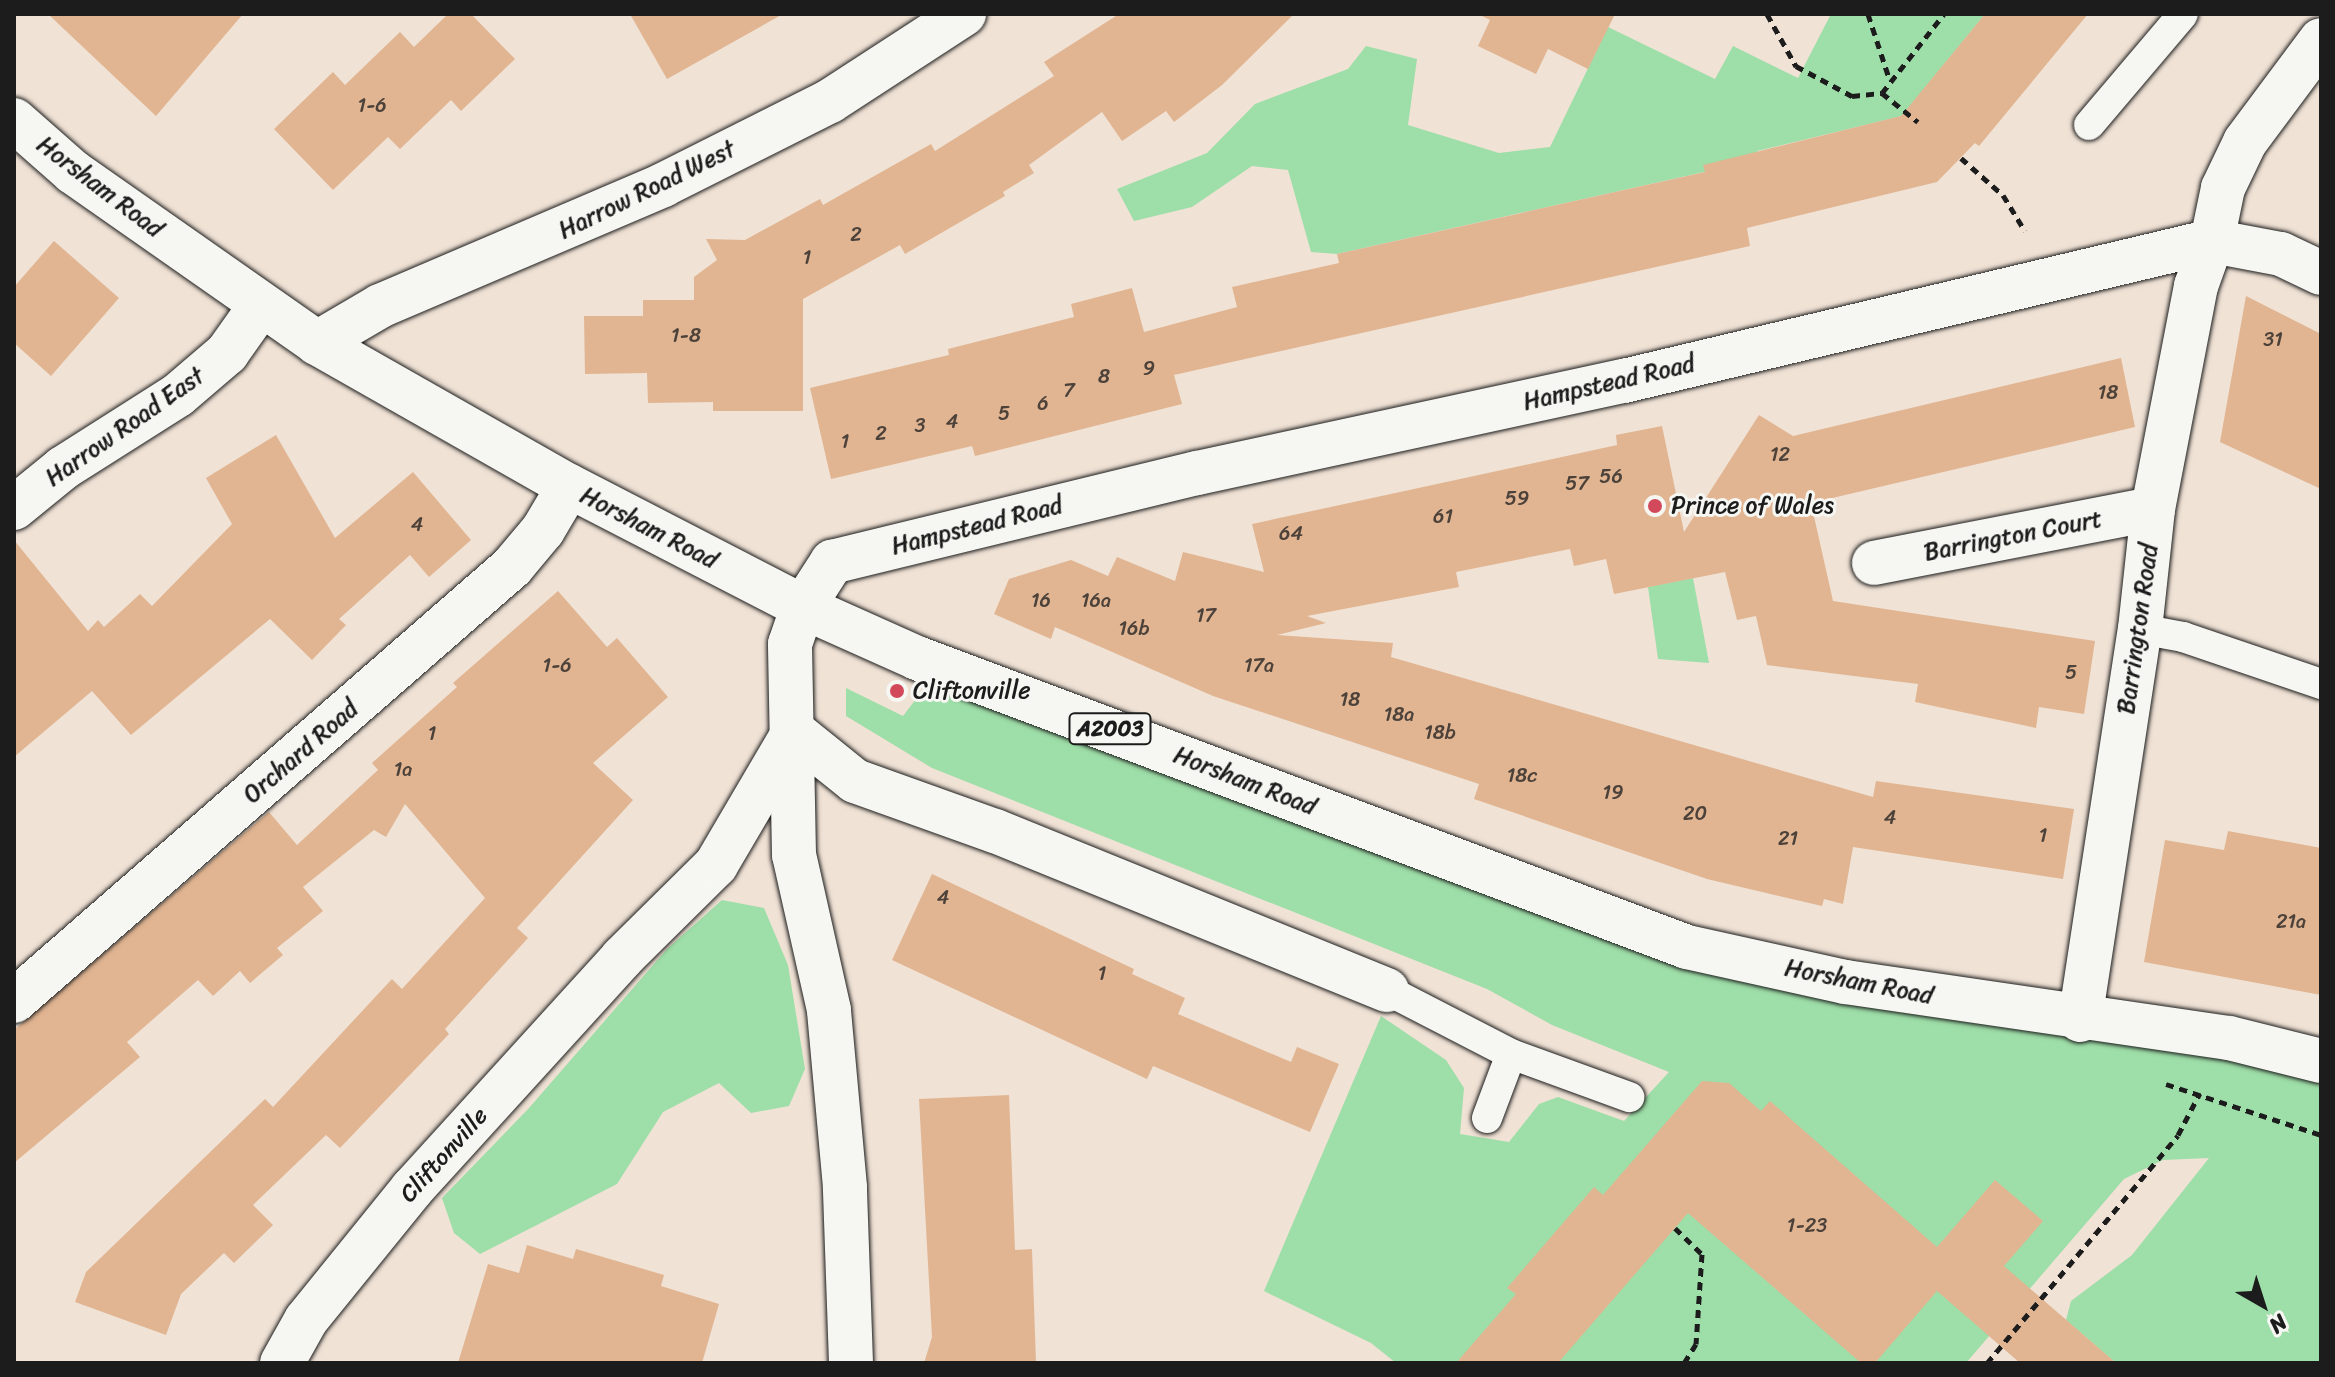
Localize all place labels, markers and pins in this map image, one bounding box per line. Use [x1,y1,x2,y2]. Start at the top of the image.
place label: Prince of Wales [1671,492,1835,520]
marker: Prince of Wales [1646,497,1664,515]
place label: Cliftonville [913,677,1031,705]
marker: Cliftonville [888,682,906,700]

